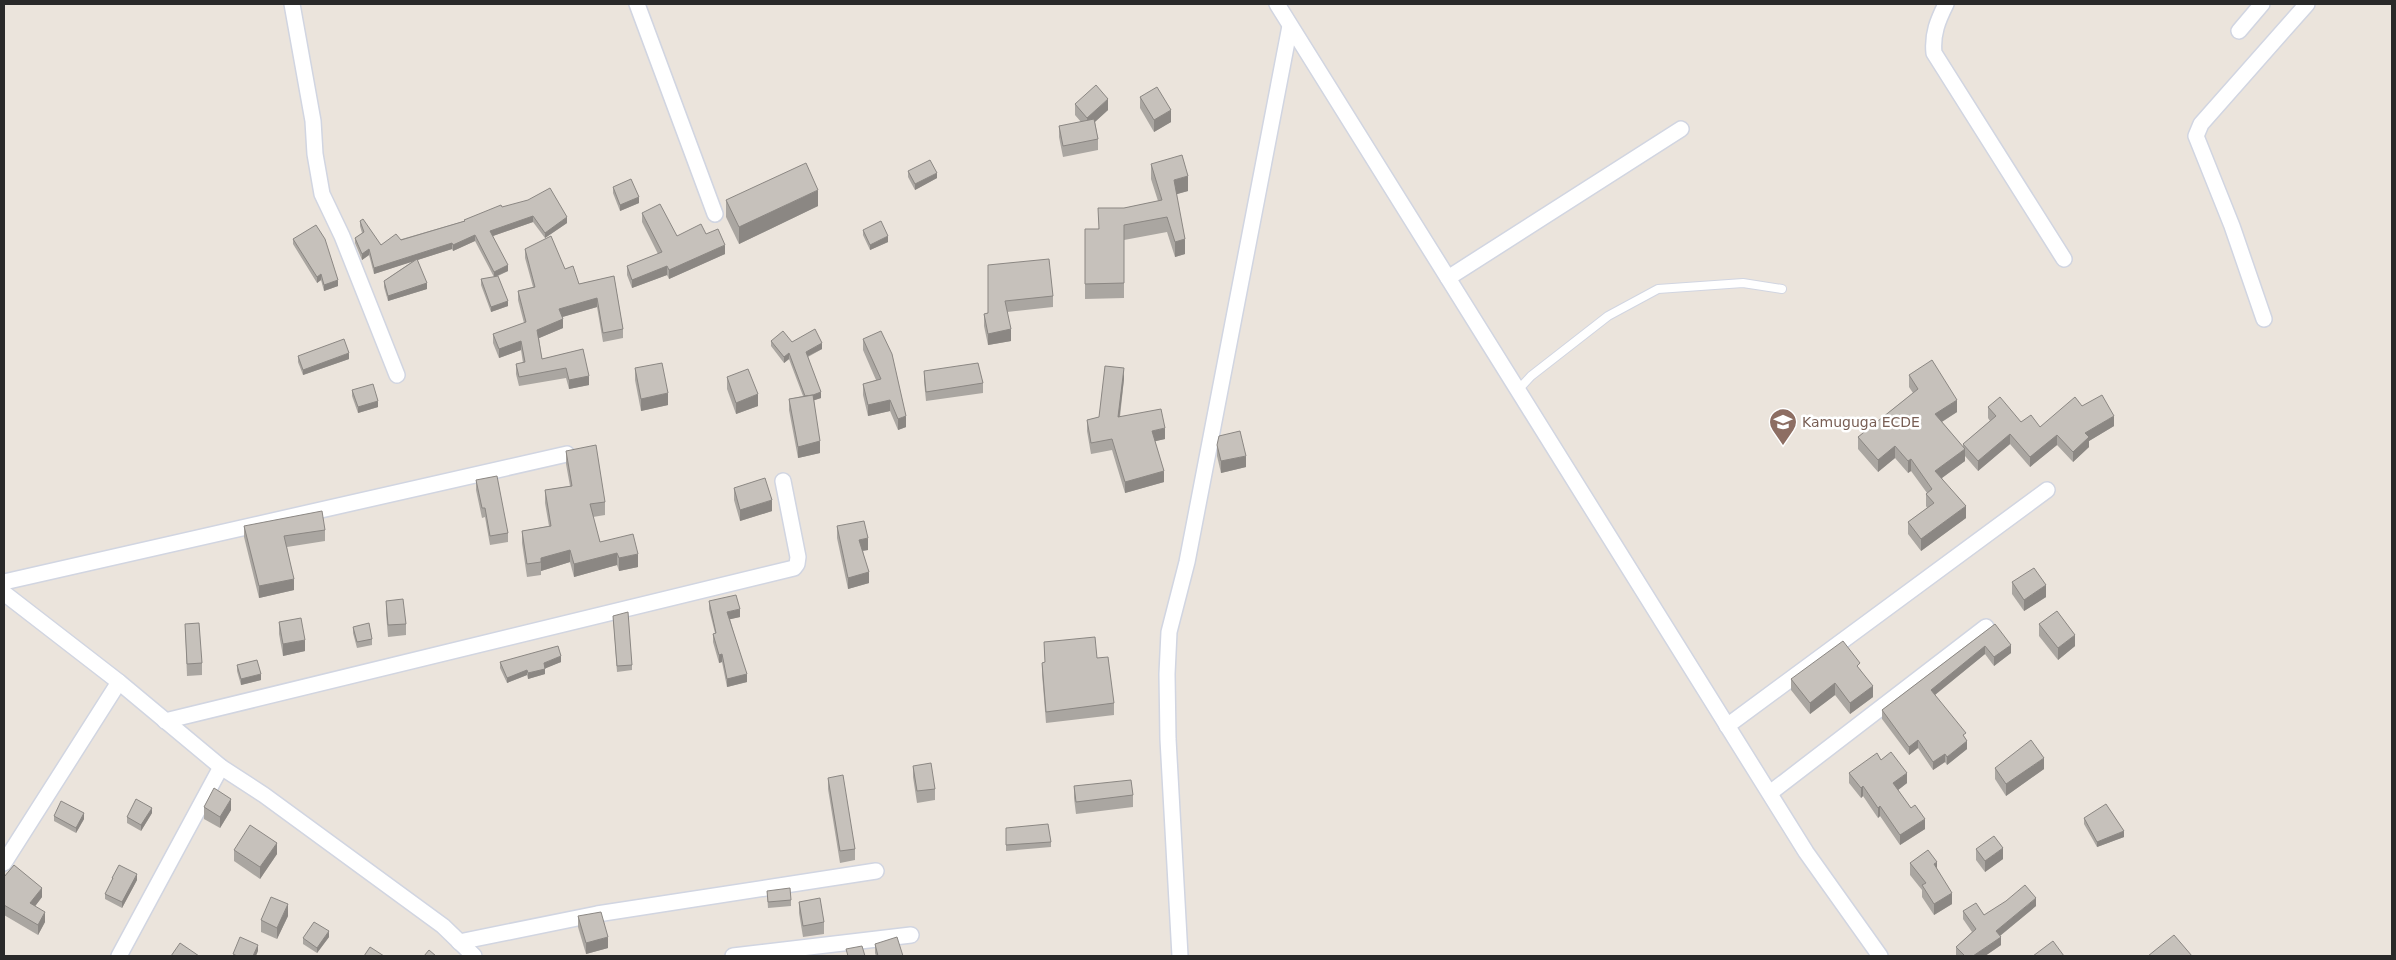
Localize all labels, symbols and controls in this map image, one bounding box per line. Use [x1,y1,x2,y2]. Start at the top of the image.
school or university icon: Kamuguga ECDE [1768,407,1798,446]
place label: Kamuguga ECDE [1802,414,1920,430]

